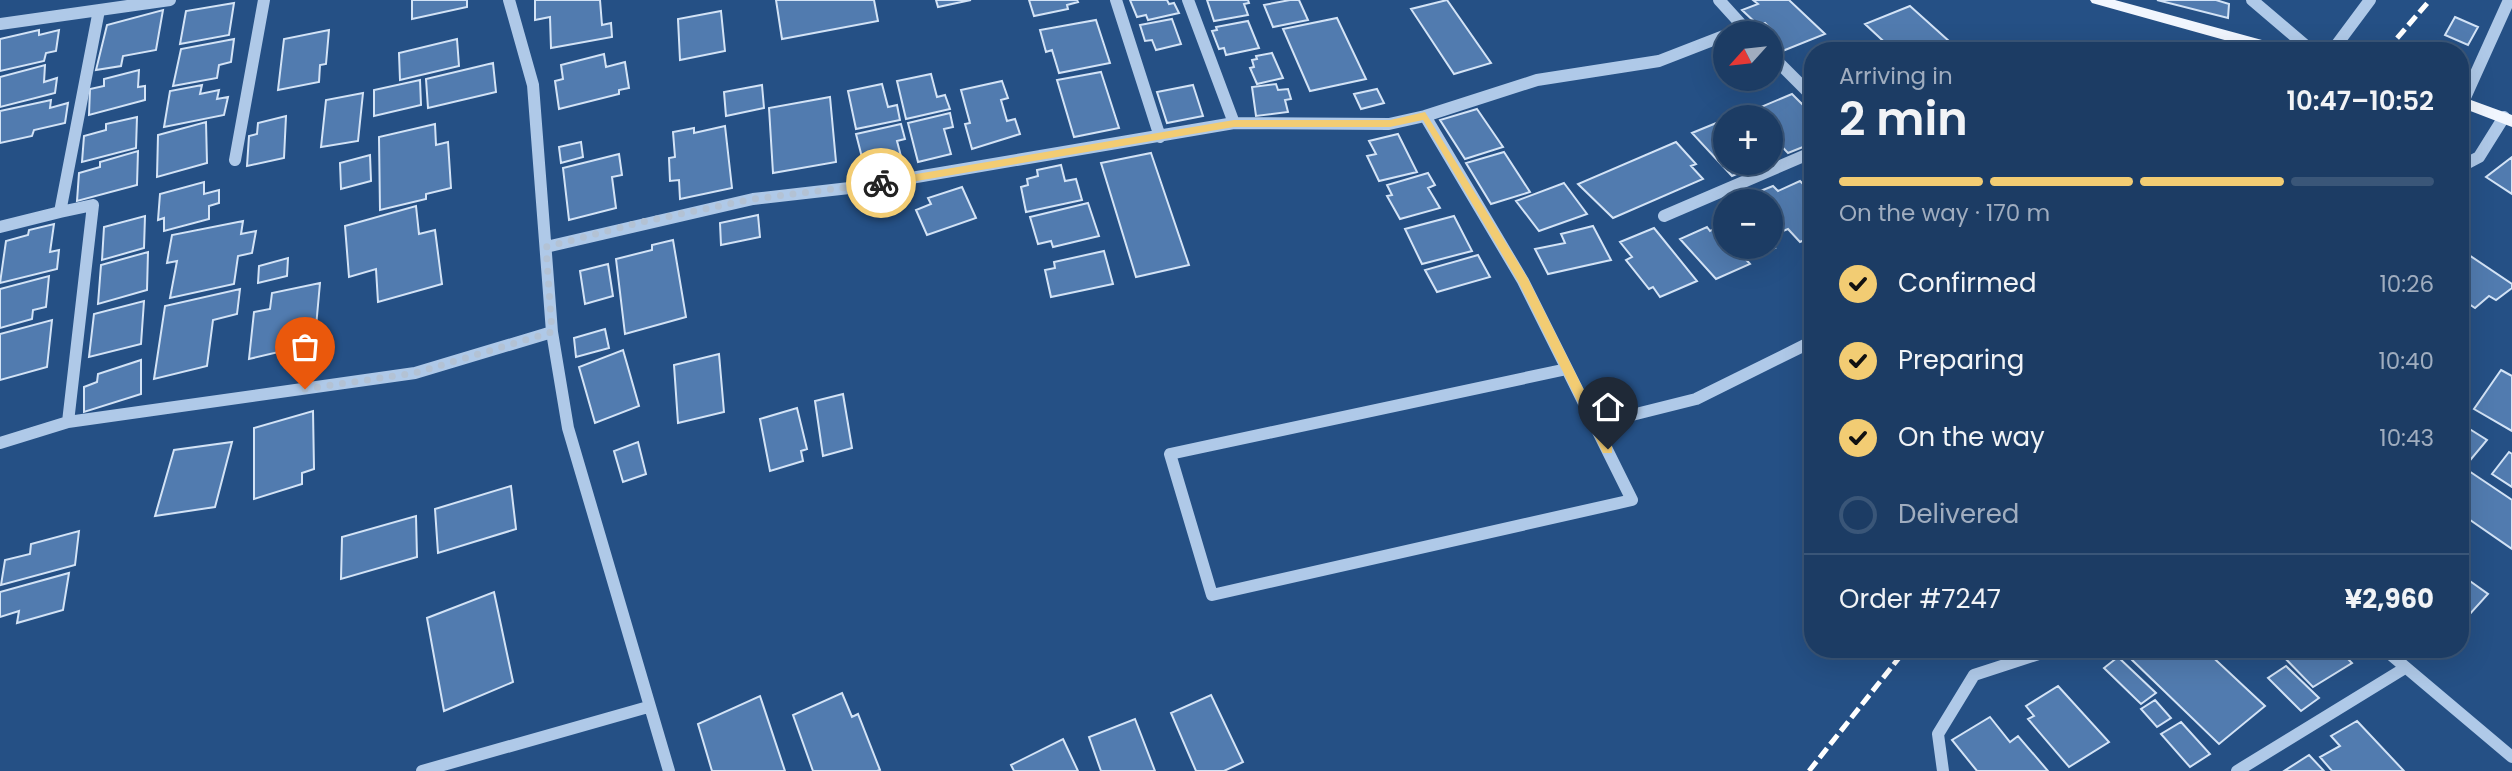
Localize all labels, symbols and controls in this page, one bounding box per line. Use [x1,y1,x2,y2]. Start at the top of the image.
north arrow [1713,21,1783,91]
map controls [1713,21,1783,259]
text: Arriving in [1839,60,1953,92]
text: 10:47–10:52 [2287,83,2434,119]
text: 2 min [1839,87,1968,151]
button: + [1713,105,1783,175]
courier [846,148,916,218]
icon: bike [862,164,900,202]
button: − [1713,189,1783,259]
text: On the way · 170 m [1839,197,2050,229]
icon: check [1839,265,1877,303]
text: Confirmed [1898,265,2036,301]
text: 10:26 [2379,268,2434,300]
pin [275,317,335,389]
icon: bag [286,328,324,366]
icon: check [1839,342,1877,380]
text: Preparing [1898,342,2024,378]
text: 10:40 [2378,345,2434,377]
pin [1578,377,1638,449]
icon: home [1589,388,1627,426]
icon: check [1839,419,1877,457]
text: On the way [1898,419,2045,455]
text: 10:43 [2379,422,2434,454]
text: Delivered [1898,496,2019,532]
text: Order #7247 [1839,581,2001,617]
text: ¥2,960 [2345,581,2434,617]

